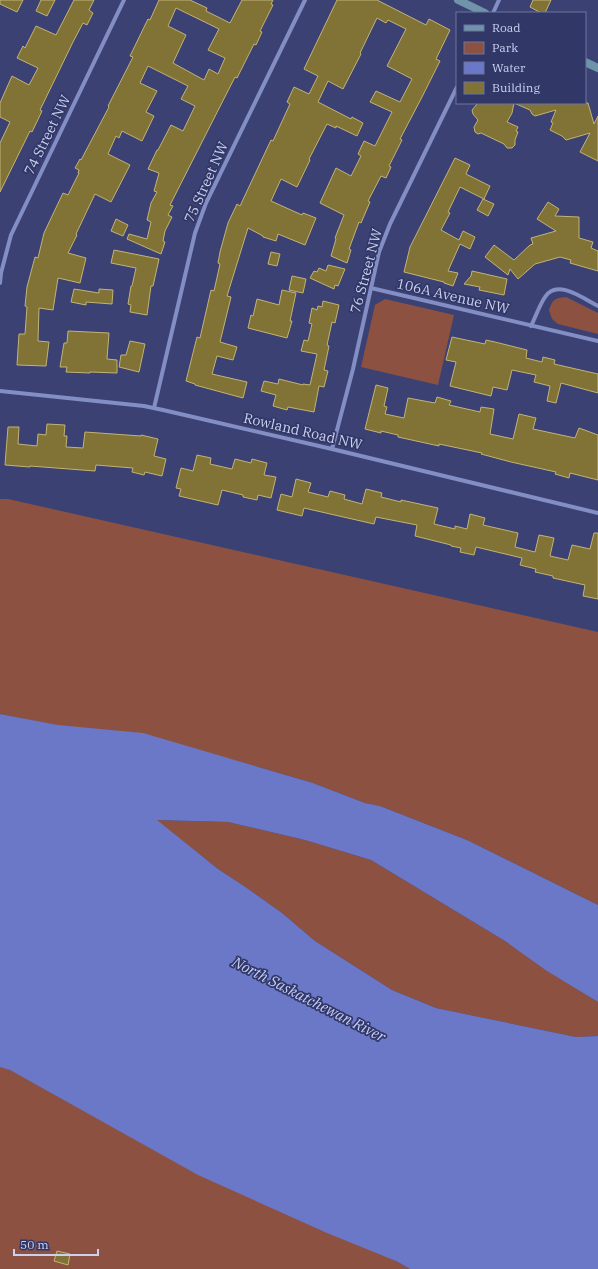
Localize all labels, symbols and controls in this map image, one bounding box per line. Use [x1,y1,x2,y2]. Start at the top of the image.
legend [456,12,586,104]
text: Road [492,20,521,35]
text: Park [492,40,518,55]
text: Water [492,60,526,75]
text: Building [492,80,540,95]
street label: 74 Street NW [20,92,74,178]
street label: 75 Street NW [180,138,232,225]
street label: 76 Street NW [346,226,386,315]
street label: 106A Avenue NW [395,274,511,318]
street label: Rowland Road NW [242,409,365,454]
water label: North Saskatchewan River [228,952,389,1046]
scale bar [14,1231,98,1257]
text: 50 m [20,1237,49,1252]

